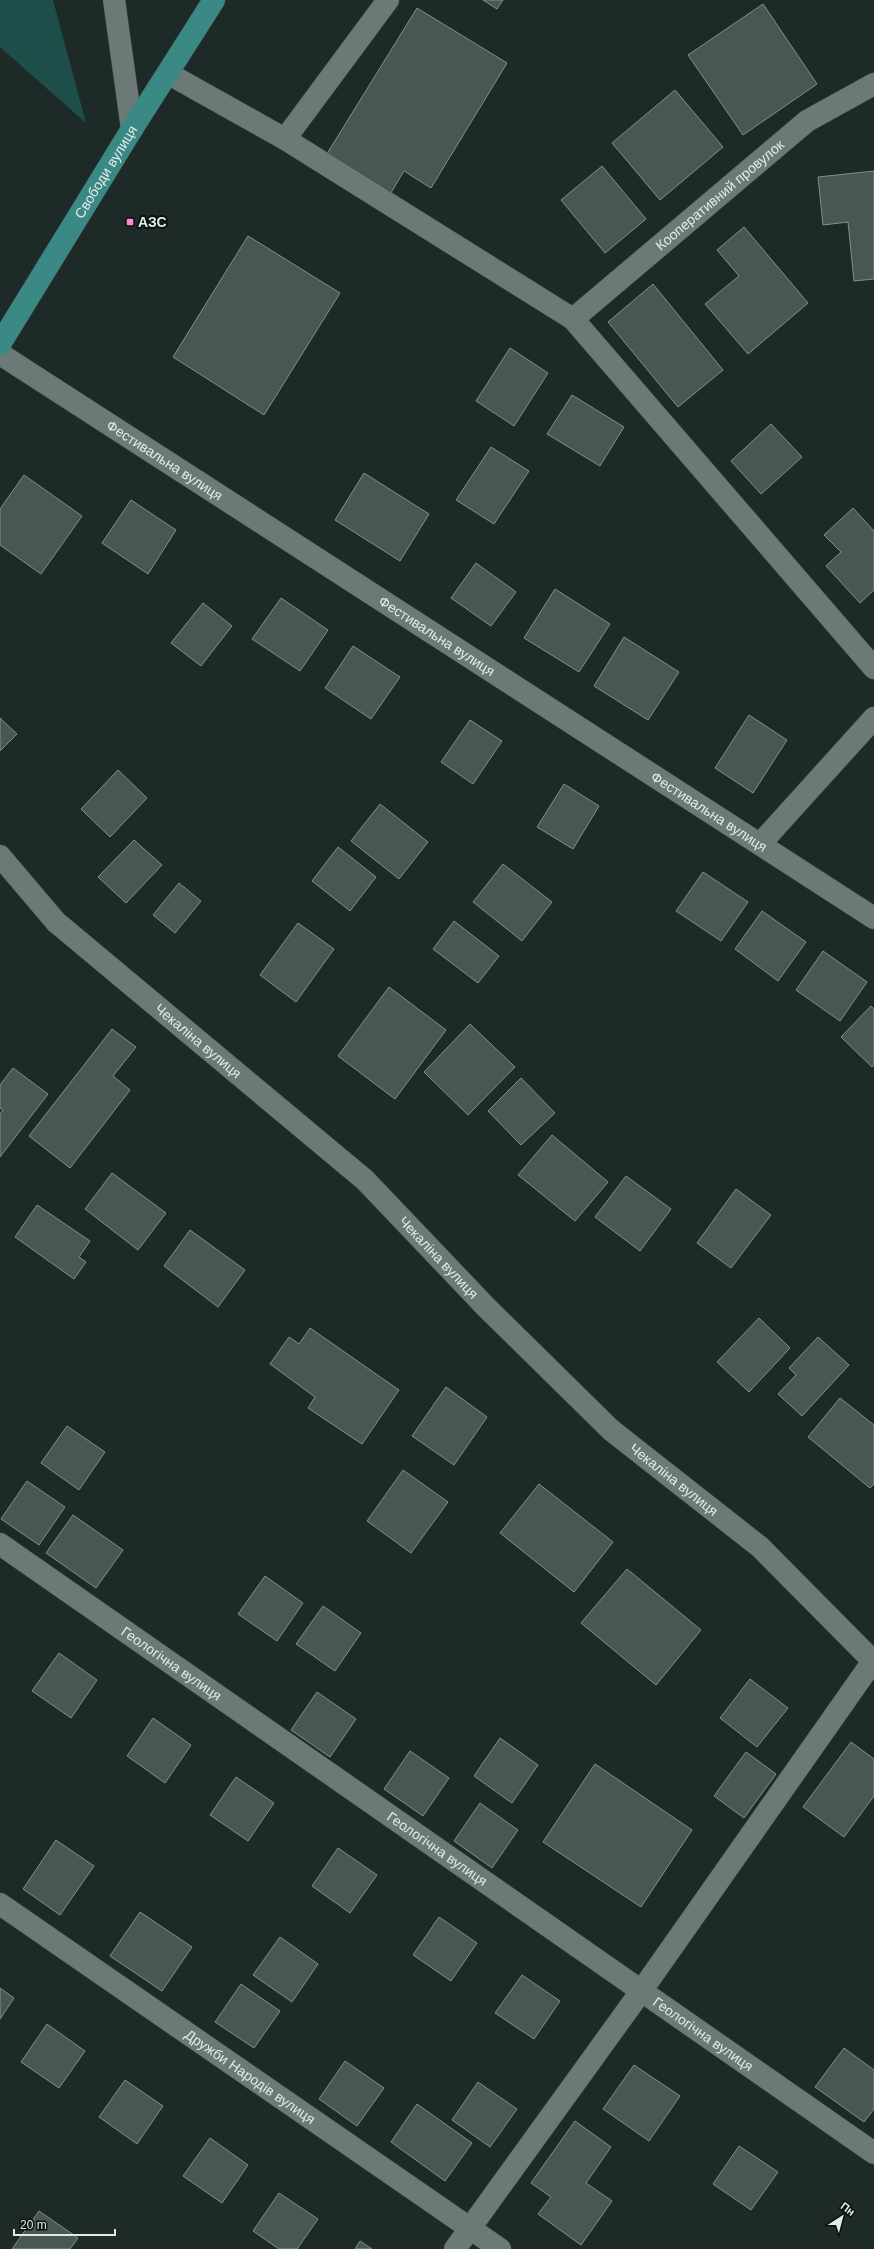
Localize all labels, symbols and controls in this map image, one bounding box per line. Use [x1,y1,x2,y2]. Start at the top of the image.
street label: Свободи вулиця [71,122,140,221]
street label: Кооперативний провулок [652,136,787,254]
place label: АЗС [138,214,167,230]
marker: АЗС [125,217,135,227]
street label: Фестивальна вулиця [104,417,226,504]
street label: Фестивальна вулиця [376,593,498,679]
street label: Фестивальна вулиця [648,768,770,855]
street label: Чекаліна вулиця [152,1000,245,1081]
street label: Чекаліна вулиця [396,1213,482,1302]
street label: Чекаліна вулиця [627,1440,721,1519]
street label: Геологічна вулиця [118,1623,225,1704]
street label: Геологічна вулиця [384,1808,490,1889]
street label: Геологічна вулиця [650,1994,756,2074]
street label: Дружби Народів вулиця [182,2026,318,2127]
north arrow [822,2197,862,2237]
text: Пн [838,2200,857,2218]
scale bar [14,2211,115,2237]
text: 20 m [20,2218,47,2232]

